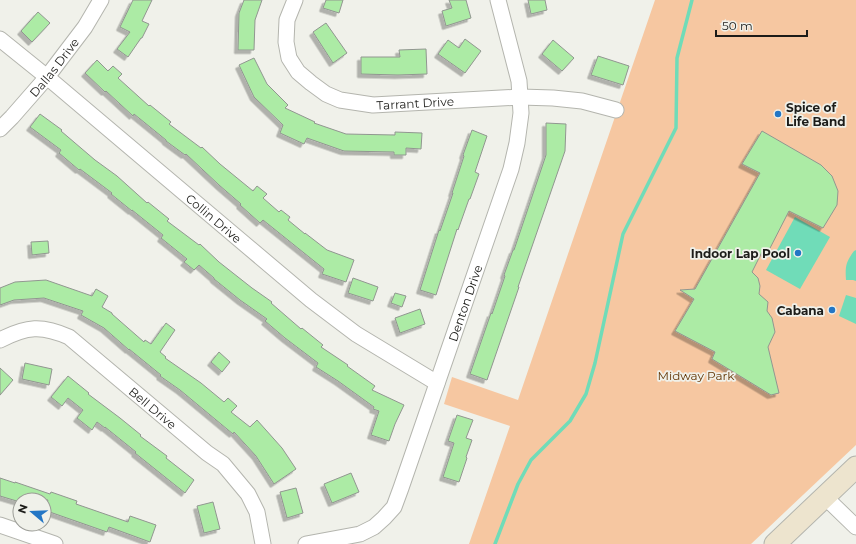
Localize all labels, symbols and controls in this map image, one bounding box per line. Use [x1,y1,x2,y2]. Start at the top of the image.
scale bar [716,12,807,38]
text: 50 m [722,18,753,33]
street label: Dallas Drive [26,35,82,100]
street label: Tarrant Drive [376,93,454,112]
place label: Spice of Life Band [786,100,846,129]
marker: Spice of Life Band [773,109,783,119]
street label: Collin Drive [183,190,245,246]
place label: Indoor Lap Pool [691,246,790,261]
marker: Indoor Lap Pool [793,248,803,258]
street label: Denton Drive [445,262,485,343]
place label: Cabana [777,303,824,318]
marker: Cabana [827,305,837,315]
park label: Midway Park [657,368,735,383]
street label: Bell Drive [126,383,180,432]
north arrow [12,492,52,532]
text: N [14,502,31,515]

